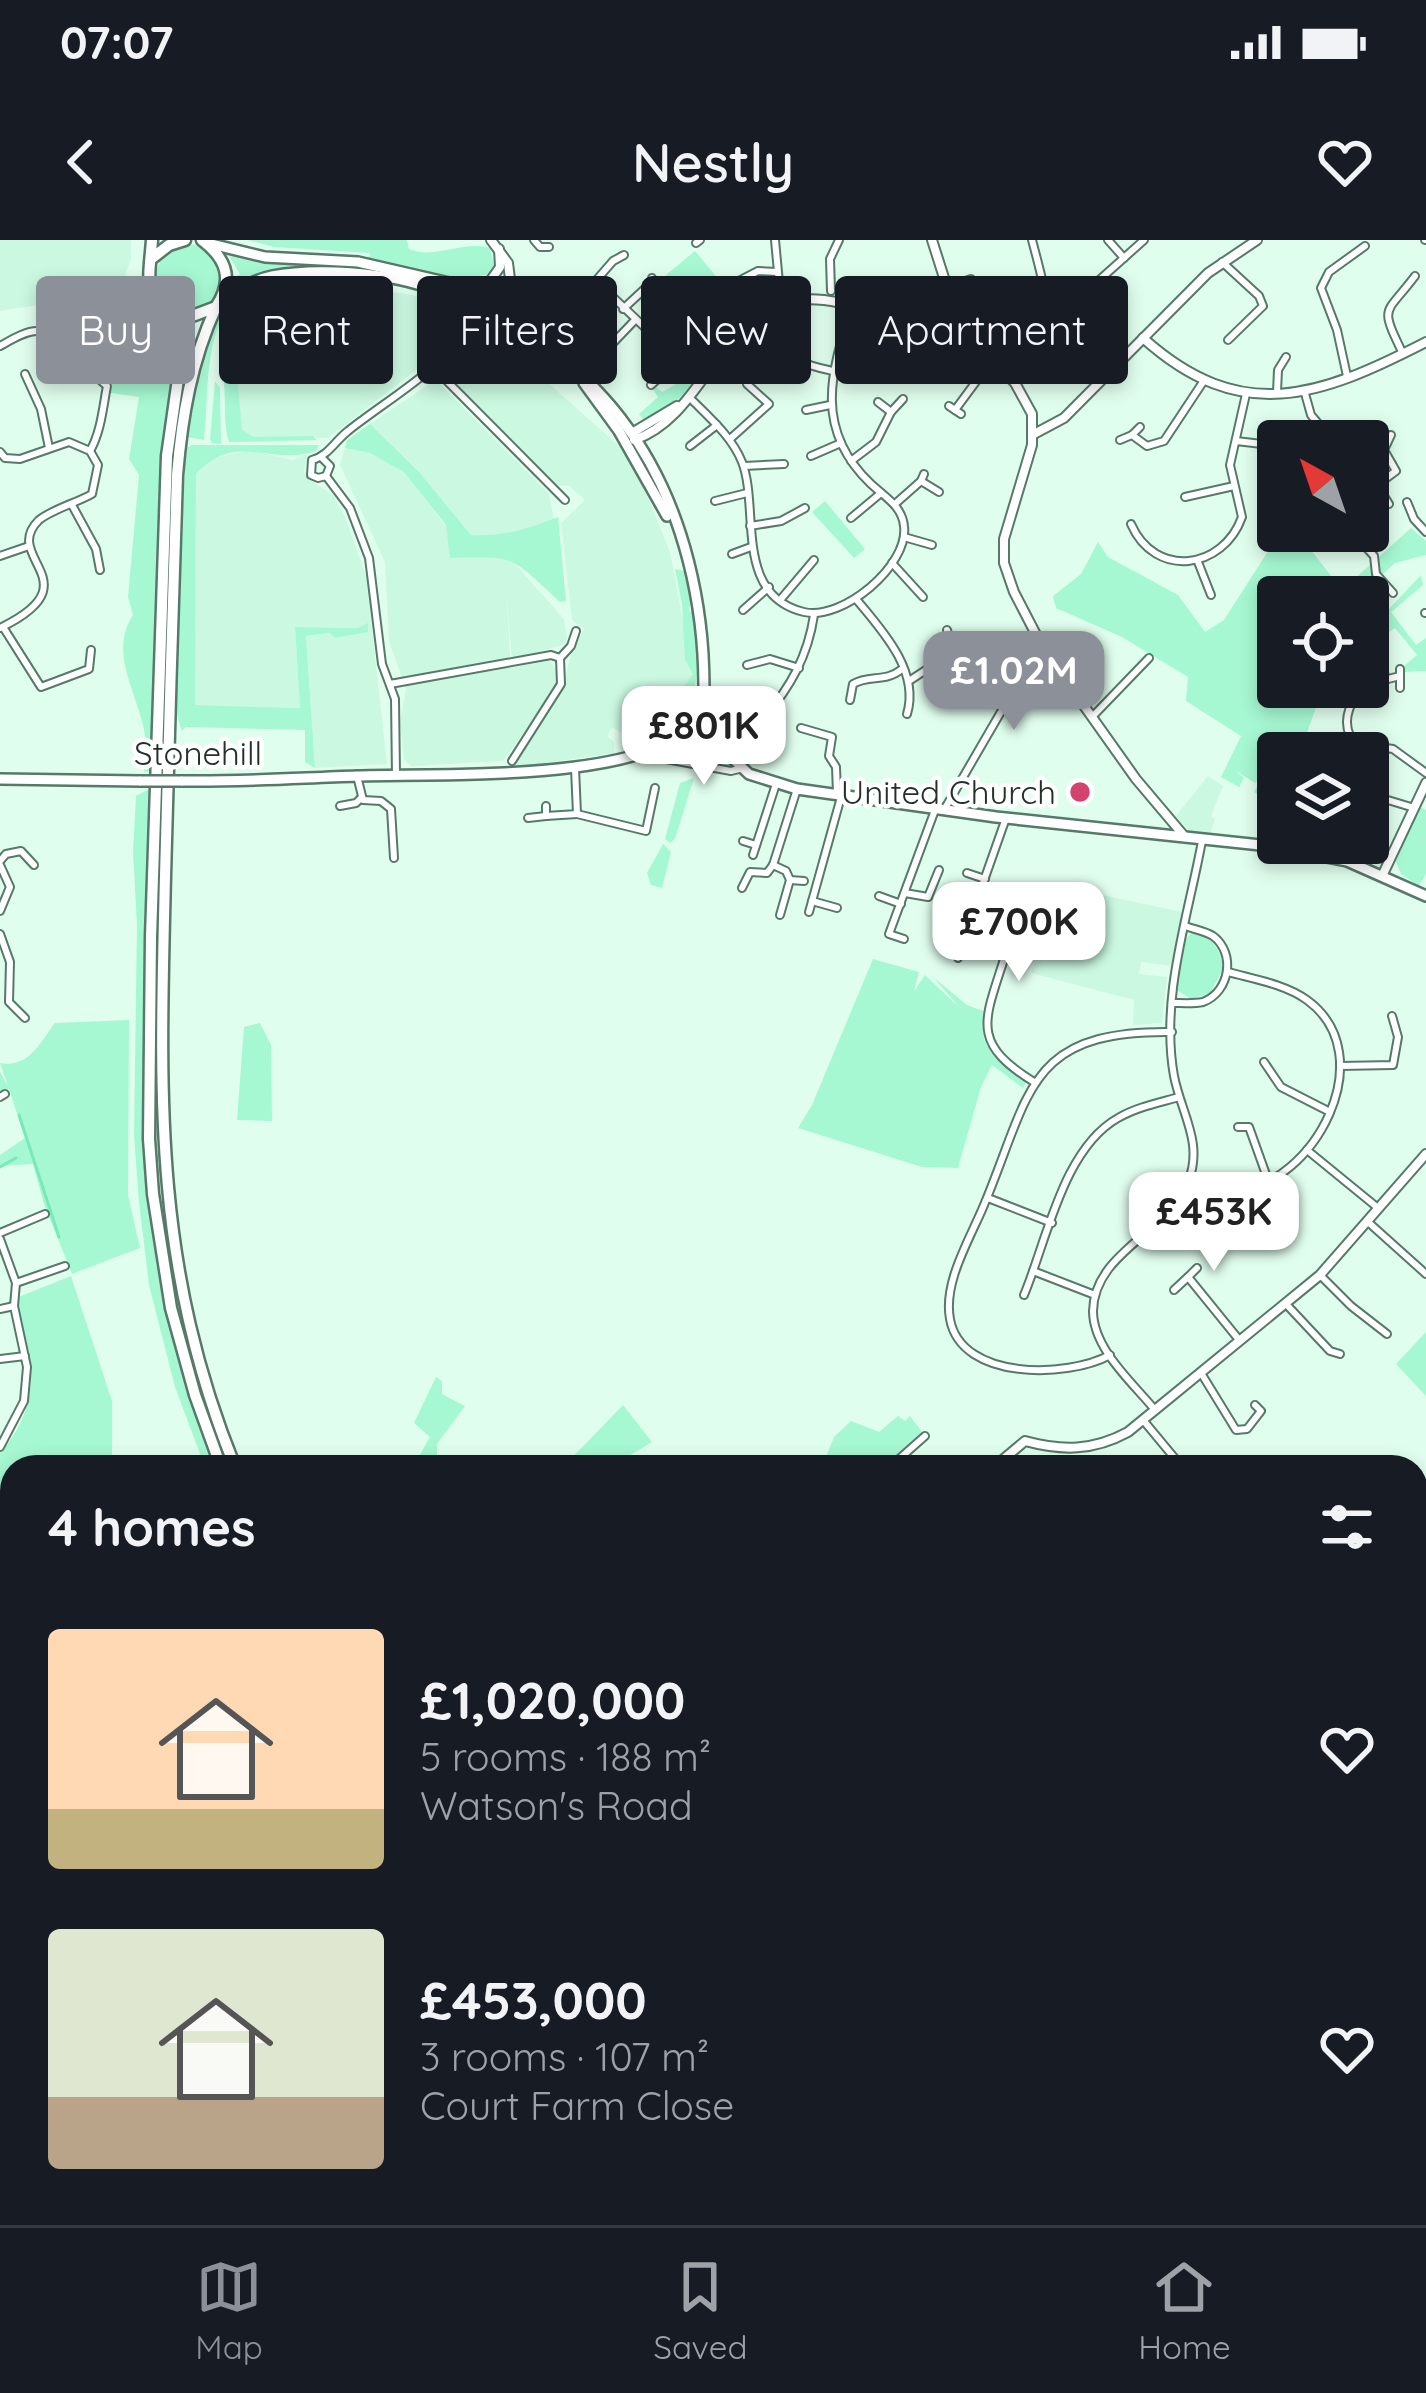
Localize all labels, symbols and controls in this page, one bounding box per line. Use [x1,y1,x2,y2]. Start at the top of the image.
text: 07:07 [60,14,173,70]
text: Nestly [632,128,794,196]
icon: back [48,129,114,195]
icon: heart [1312,129,1378,195]
chip: Buy [36,276,195,384]
chip: Rent [219,276,393,384]
chip: Filters [417,276,617,384]
chip: New [641,276,811,384]
chip: Apartment [835,276,1128,384]
north arrow [1257,420,1389,552]
map controls [1257,420,1389,864]
button: locate [1257,576,1389,708]
pin: £1.02M [916,631,1112,733]
text: £1.02M [950,645,1078,694]
pin: £801K [620,686,788,788]
text: £801K [649,700,759,749]
street label: Stonehill [134,732,262,773]
button: layers [1257,732,1389,864]
place label: United Church [841,771,1056,812]
marker: United Church [1067,779,1093,805]
pin: £700K [935,882,1103,984]
text: £700K [959,896,1079,945]
pin: £453K [1130,1172,1298,1274]
text: £453K [1156,1186,1272,1235]
icon: filters [1314,1494,1380,1560]
text: 4 homes [48,1495,256,1559]
text: £1,020,000 [420,1668,685,1732]
icon: home [144,1677,288,1821]
icon: heart [1314,1716,1380,1782]
text: 5 rooms · 188 m² [420,1732,711,1781]
text: Watson's Road [420,1781,693,1830]
text: £453,000 [420,1968,647,2032]
icon: home [144,1977,288,2121]
icon: heart [1314,2016,1380,2082]
text: 3 rooms · 107 m² [420,2032,709,2081]
text: Court Farm Close [420,2081,734,2130]
tab: Map [195,2254,263,2367]
tab: Saved [653,2254,747,2367]
tab: Home [1138,2254,1231,2367]

